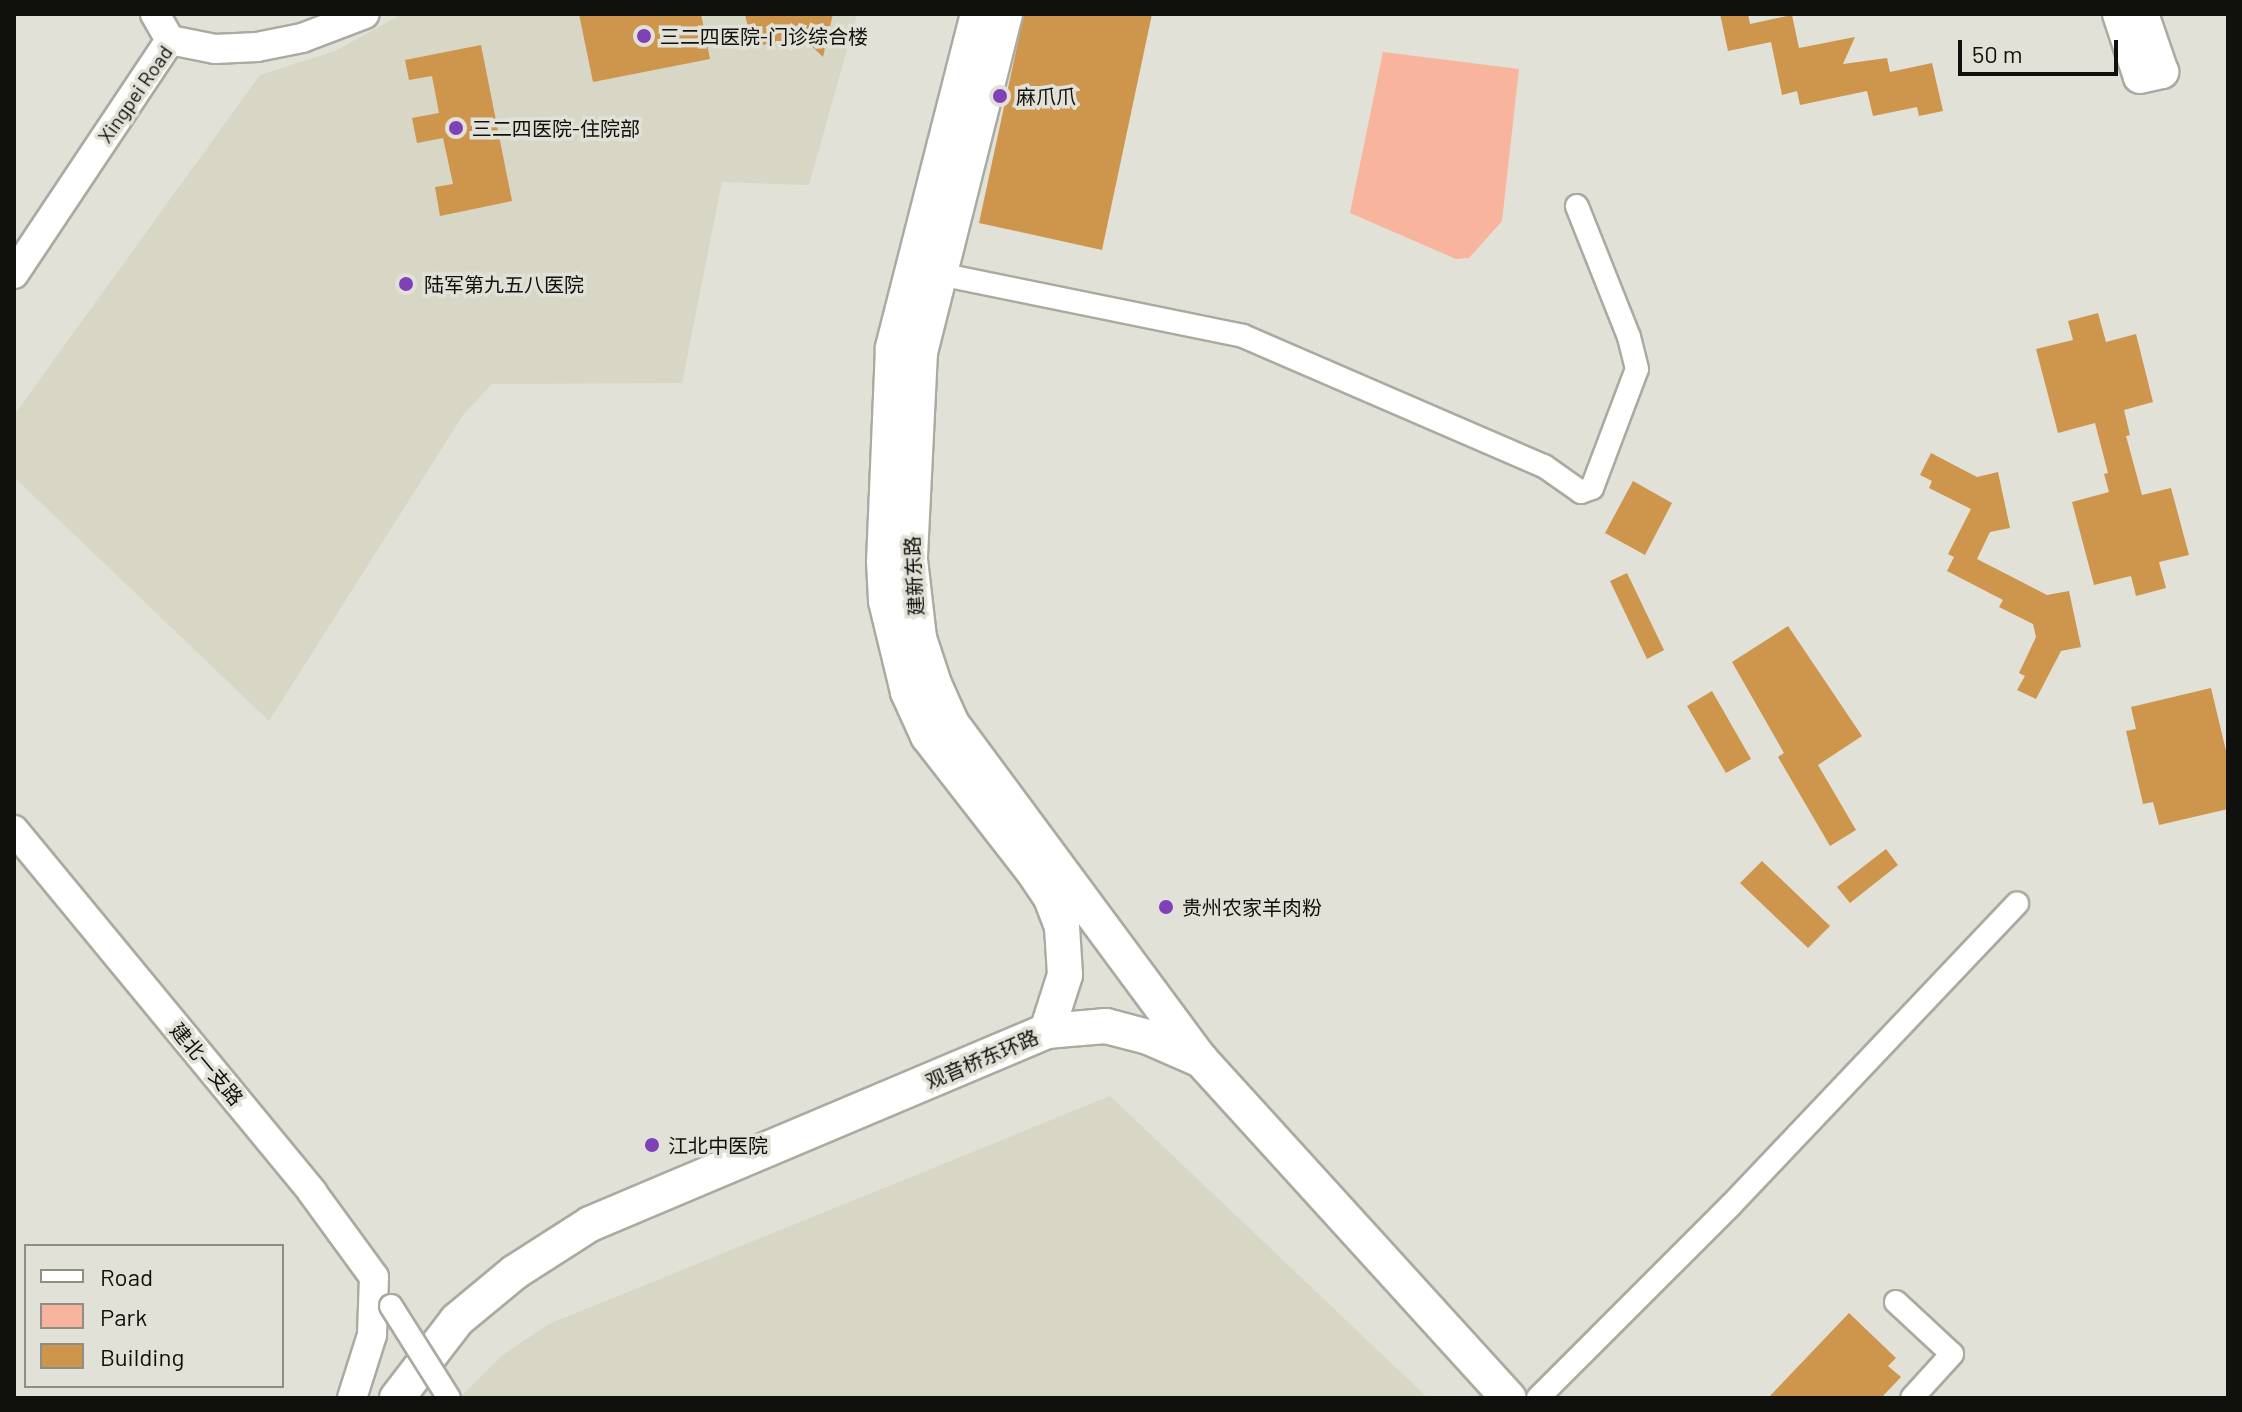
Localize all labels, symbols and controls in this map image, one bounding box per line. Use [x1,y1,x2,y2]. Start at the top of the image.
place label: 三二四医院-门诊综合楼 [660,24,868,48]
scale bar [1962,24,2122,74]
marker: 三二四医院-门诊综合楼 [635,27,653,45]
text: 50 m [1972,39,2023,68]
street label: Xingpei Road [93,41,177,147]
place label: 麻爪爪 [1016,84,1076,108]
marker: 麻爪爪 [991,87,1009,105]
place label: 三二四医院-住院部 [472,116,640,140]
marker: 三二四医院-住院部 [447,119,465,137]
place label: 陆军第九五八医院 [424,272,584,296]
marker: 陆军第九五八医院 [395,273,417,295]
street label: 建新东路 [900,535,928,617]
place label: 贵州农家羊肉粉 [1182,895,1322,919]
marker: 贵州农家羊肉粉 [1157,898,1175,916]
street label: 建北一支路 [166,1018,248,1110]
street label: 观音桥东环路 [922,1025,1042,1093]
place label: 江北中医院 [668,1133,768,1157]
marker: 江北中医院 [643,1136,661,1154]
legend [24,1244,284,1388]
text: Road [100,1262,153,1291]
text: Park [100,1302,147,1331]
text: Building [100,1342,184,1371]

